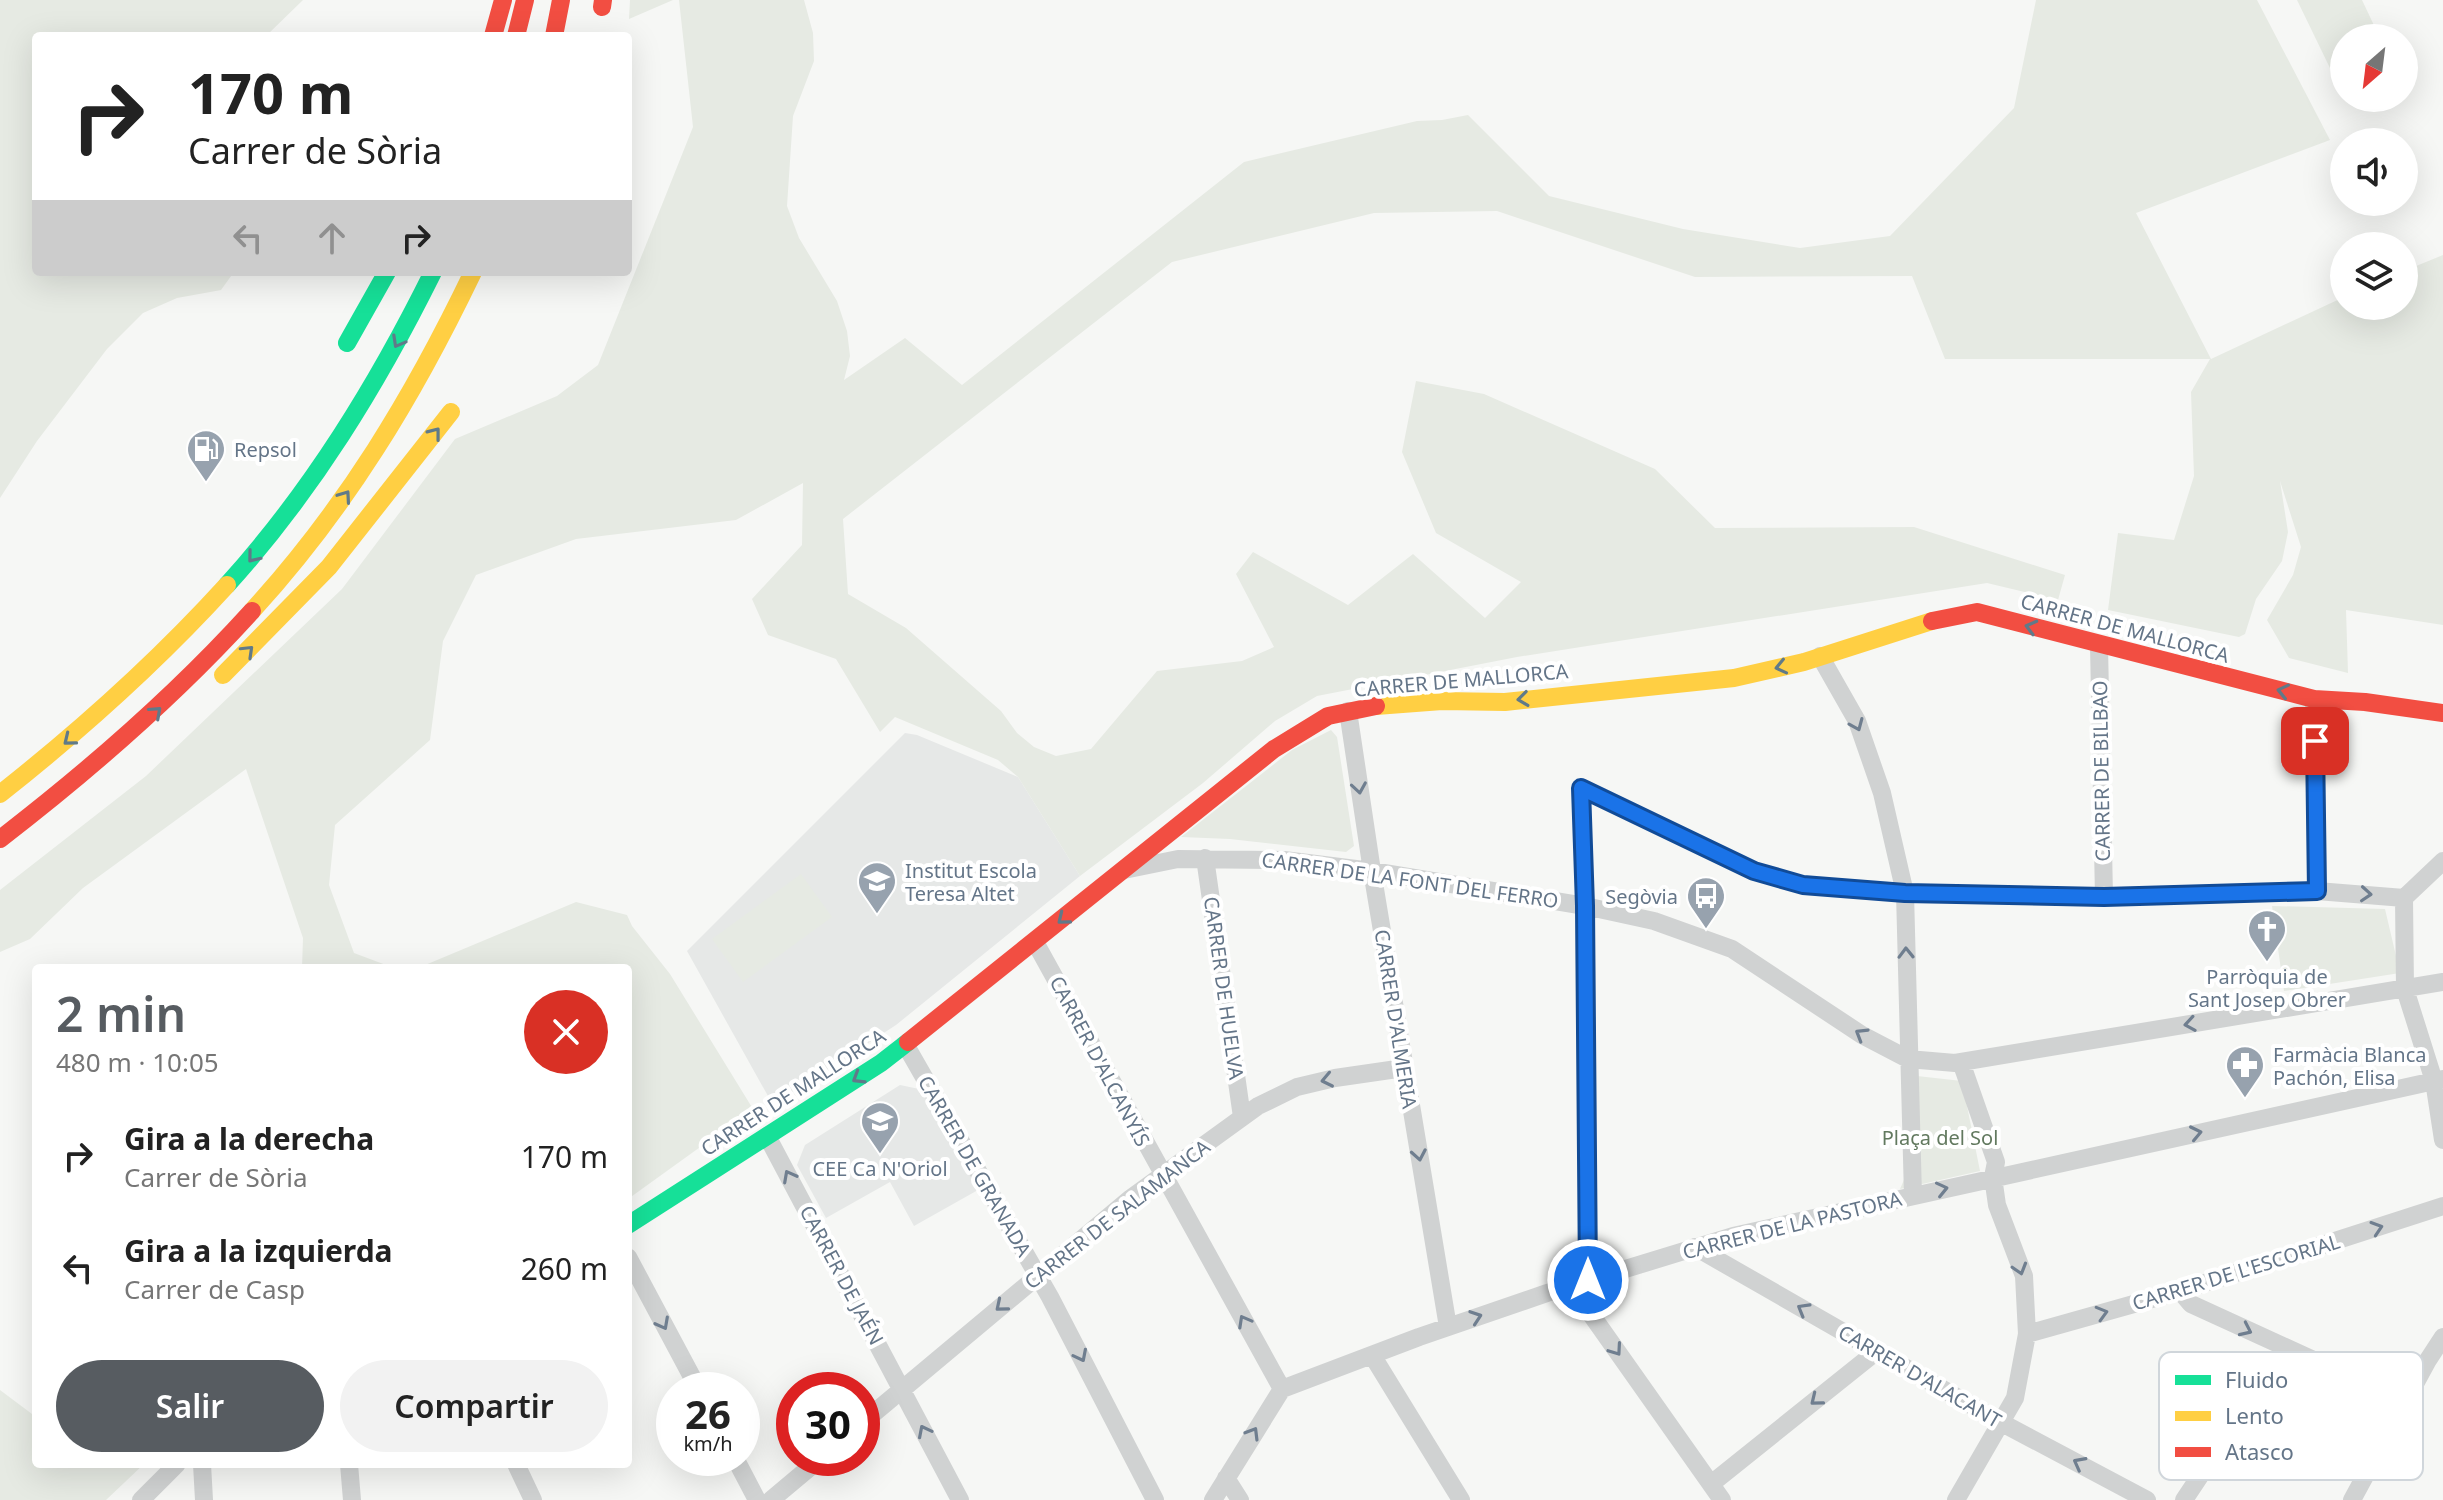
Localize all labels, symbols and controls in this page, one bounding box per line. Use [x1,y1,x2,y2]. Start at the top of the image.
north arrow [2330,24,2418,112]
map controls [2330,24,2418,320]
text: 170 m [188,54,353,130]
icon: right [56,64,160,168]
text: Carrer de Sòria [188,126,442,175]
button: sound [2330,128,2418,216]
icon: left [226,216,270,260]
icon: ahead [310,216,354,260]
icon: right [394,216,438,260]
button: layers [2330,232,2418,320]
one-way arrow [392,333,408,347]
one-way arrow [426,427,440,442]
fuel station icon: Repsol [185,428,227,483]
place label: Repsol [234,436,297,463]
one-way arrow [335,491,350,505]
one-way arrow [248,548,263,562]
street label: CARRER DE MALLORCA [2018,587,2233,669]
one-way arrow [2024,619,2038,636]
one-way arrow [239,646,253,660]
street label: CARRER DE MALLORCA [1353,657,1569,703]
one-way arrow [1775,658,1788,675]
street label: CARRER DE BILBAO [2086,680,2116,862]
one-way arrow [2276,684,2290,701]
one-way arrow [1516,691,1529,708]
pin [2281,707,2349,775]
one-way arrow [146,708,161,722]
one-way arrow [1848,717,1864,731]
icon: arrive [2293,719,2337,763]
one-way arrow [64,730,78,745]
one-way arrow [1350,781,1367,795]
street label: CARRER DE LA FONT DEL FERRO [1260,846,1560,914]
place label: Institut Escola Teresa Altet [905,857,1037,907]
school or university icon: Institut Escola Teresa Altet [856,860,898,915]
bus stop icon: Segòvia [1685,875,1727,930]
place label: Segòvia [1605,883,1678,910]
one-way arrow [2359,885,2372,902]
street label: CARRER DE HUELVA [1198,895,1250,1081]
church icon: Parròquia de Sant Josep Obrer [2246,908,2288,963]
one-way arrow [1058,909,1072,924]
street label: CARRER D'ALMERIA [1368,927,1424,1111]
one-way arrow [1897,946,1914,959]
place label: Parròquia de Sant Josep Obrer [2188,963,2346,1013]
street label: CARRER D'ALCANYÍS [1044,971,1156,1151]
text: 2 min [56,981,186,1046]
button: close [524,990,608,1074]
one-way arrow [2183,1015,2197,1032]
street label: CARRER DE MALLORCA [696,1022,891,1162]
one-way arrow [1855,1028,1870,1044]
place label: Farmàcia Blanca Pachón, Elisa [2273,1041,2427,1091]
text: 480 m · 10:05 [56,1044,219,1080]
pharmacy icon: Farmàcia Blanca Pachón, Elisa [2224,1044,2266,1099]
one-way arrow [852,1069,866,1084]
street label: CARRER DE GRANADA [912,1071,1038,1262]
one-way arrow [1321,1071,1334,1088]
school or university icon: CEE Ca N'Oriol [859,1100,901,1155]
text: Gira a la derecha [124,1118,374,1159]
park label: Plaça del Sol [1882,1124,1998,1151]
one-way arrow [2189,1125,2203,1142]
street label: CARRER DE SALAMANCA [1019,1133,1216,1295]
icon: right [56,1134,100,1178]
text: 170 m [521,1136,608,1177]
one-way arrow [1410,1148,1427,1162]
place label: CEE Ca N'Oriol [812,1155,948,1182]
text: Carrer de Sòria [124,1159,308,1195]
one-way arrow [783,1171,799,1185]
one-way arrow [1935,1181,1949,1198]
street label: CARRER DE LA PASTORA [1680,1185,1905,1265]
street label: CARRER DE JAÉN [794,1200,890,1350]
one-way arrow [2370,1221,2384,1237]
street label: CARRER DE L'ESCORIAL [2129,1228,2343,1316]
text: Gira a la izquierda [124,1230,393,1271]
position arrow [1546,1238,1630,1322]
icon: left [56,1246,100,1290]
text: 260 m [521,1248,608,1289]
one-way arrow [2011,1262,2027,1275]
text: Carrer de Casp [124,1271,305,1307]
one-way arrow [996,1296,1010,1311]
one-way arrow [1797,1303,1812,1319]
one-way arrow [2095,1306,2109,1322]
one-way arrow [1469,1311,1483,1327]
one-way arrow [654,1315,669,1330]
one-way arrow [1238,1315,1254,1330]
street label: CARRER D'ALACANT [1834,1318,2006,1434]
one-way arrow [2238,1320,2253,1336]
one-way arrow [1606,1341,1621,1355]
one-way arrow [1071,1347,1086,1362]
legend [2159,1352,2423,1480]
button: Salir [56,1360,324,1452]
button: Compartir [340,1360,608,1452]
text: Fluido [2225,1364,2288,1394]
speed limit sign: 30 [776,1372,880,1476]
text: 26 [685,1386,731,1441]
one-way arrow [1811,1390,1825,1405]
text: Lento [2225,1400,2284,1430]
one-way arrow [918,1424,934,1439]
one-way arrow [1243,1427,1259,1442]
text: km/h [683,1430,733,1457]
text: Atasco [2225,1436,2294,1466]
one-way arrow [2072,1458,2087,1473]

